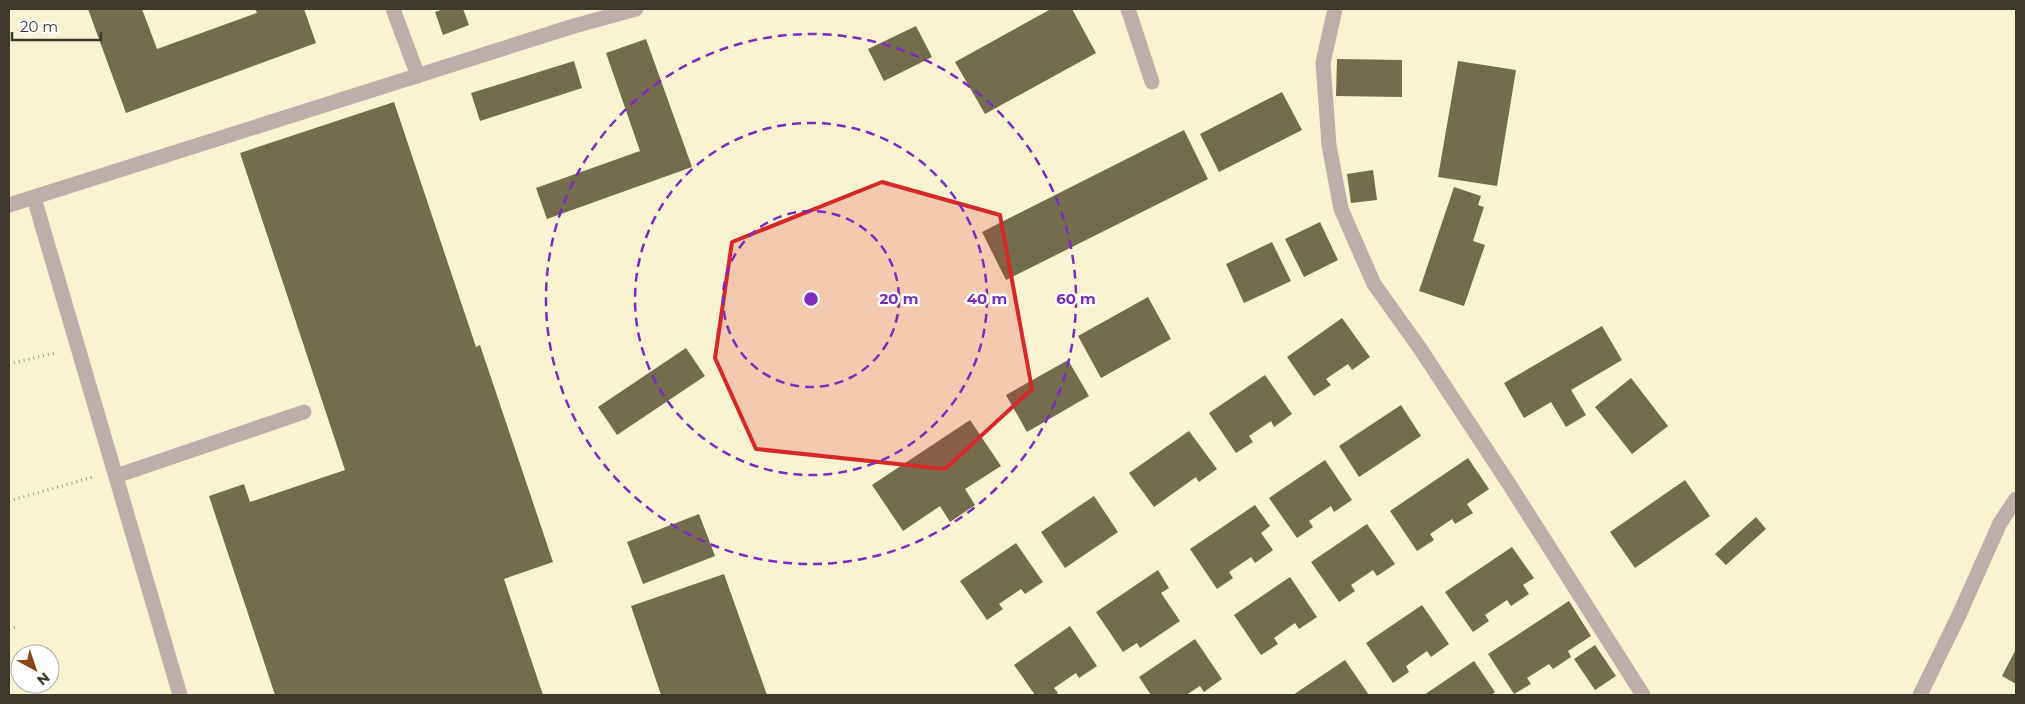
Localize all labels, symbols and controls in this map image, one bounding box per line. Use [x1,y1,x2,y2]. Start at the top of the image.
scale bar [12,10,101,42]
text: 20 m [20,17,58,36]
text: 20 m [879,289,919,308]
text: 40 m [967,289,1007,308]
text: 60 m [1056,289,1096,308]
centre of rings [802,290,820,308]
north arrow [10,644,60,694]
text: N [33,668,53,689]

